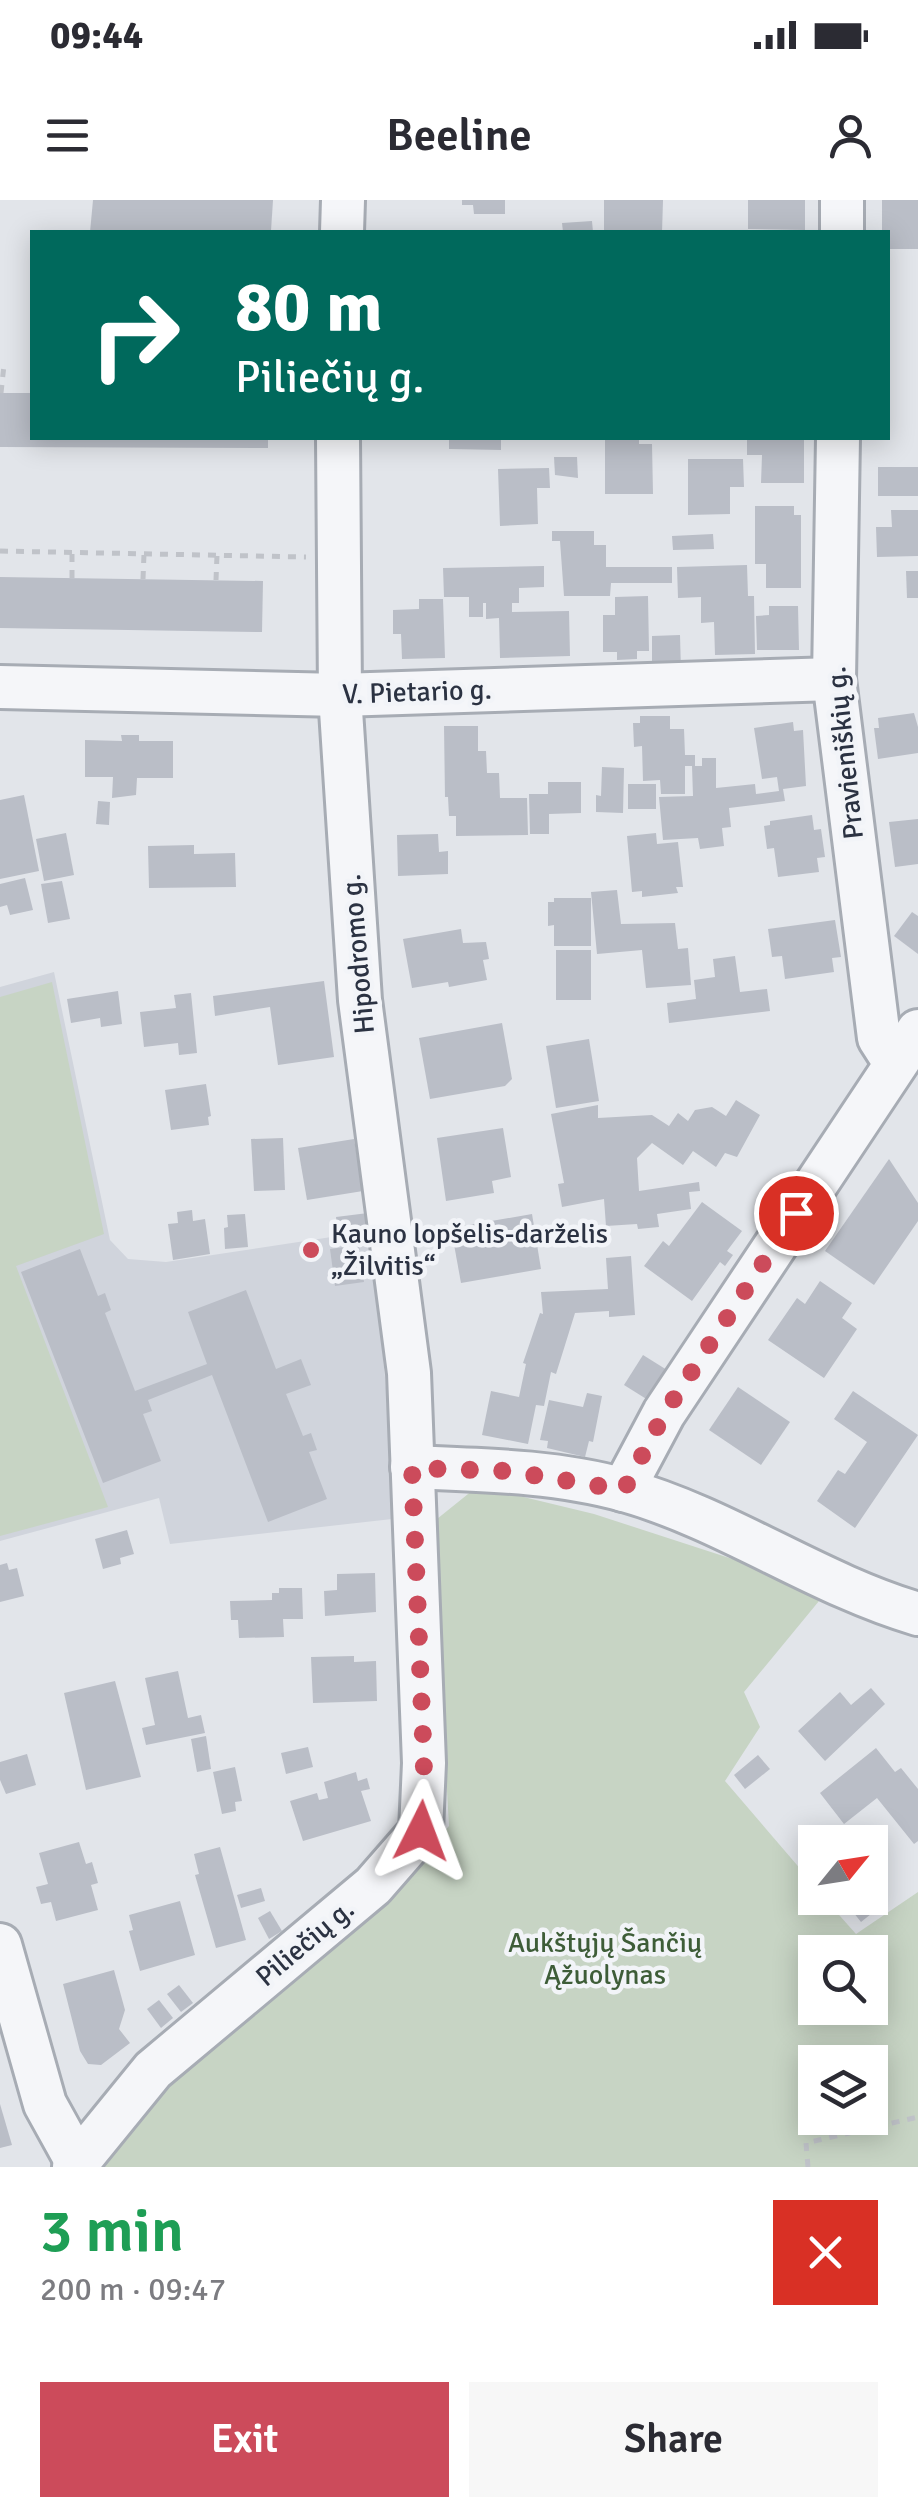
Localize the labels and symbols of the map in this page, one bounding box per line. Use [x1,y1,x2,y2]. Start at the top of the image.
street label: Pravieniškių g. [819,665,871,841]
street label: V. Pietario g. [342,672,492,712]
street label: Hipodromo g. [334,873,382,1035]
pin [754,1171,839,1256]
place label: Kauno lopšelis-darželis „Žilvitis“ [331,1217,608,1283]
marker: Kauno lopšelis-darželis „Žilvitis“ [300,1239,322,1261]
position arrow [369,1779,473,1883]
north arrow [798,1825,888,1915]
street label: Piliečių g. [249,1892,361,1994]
park label: Aukštųjų Šančių Ąžuolynas [508,1926,702,1992]

